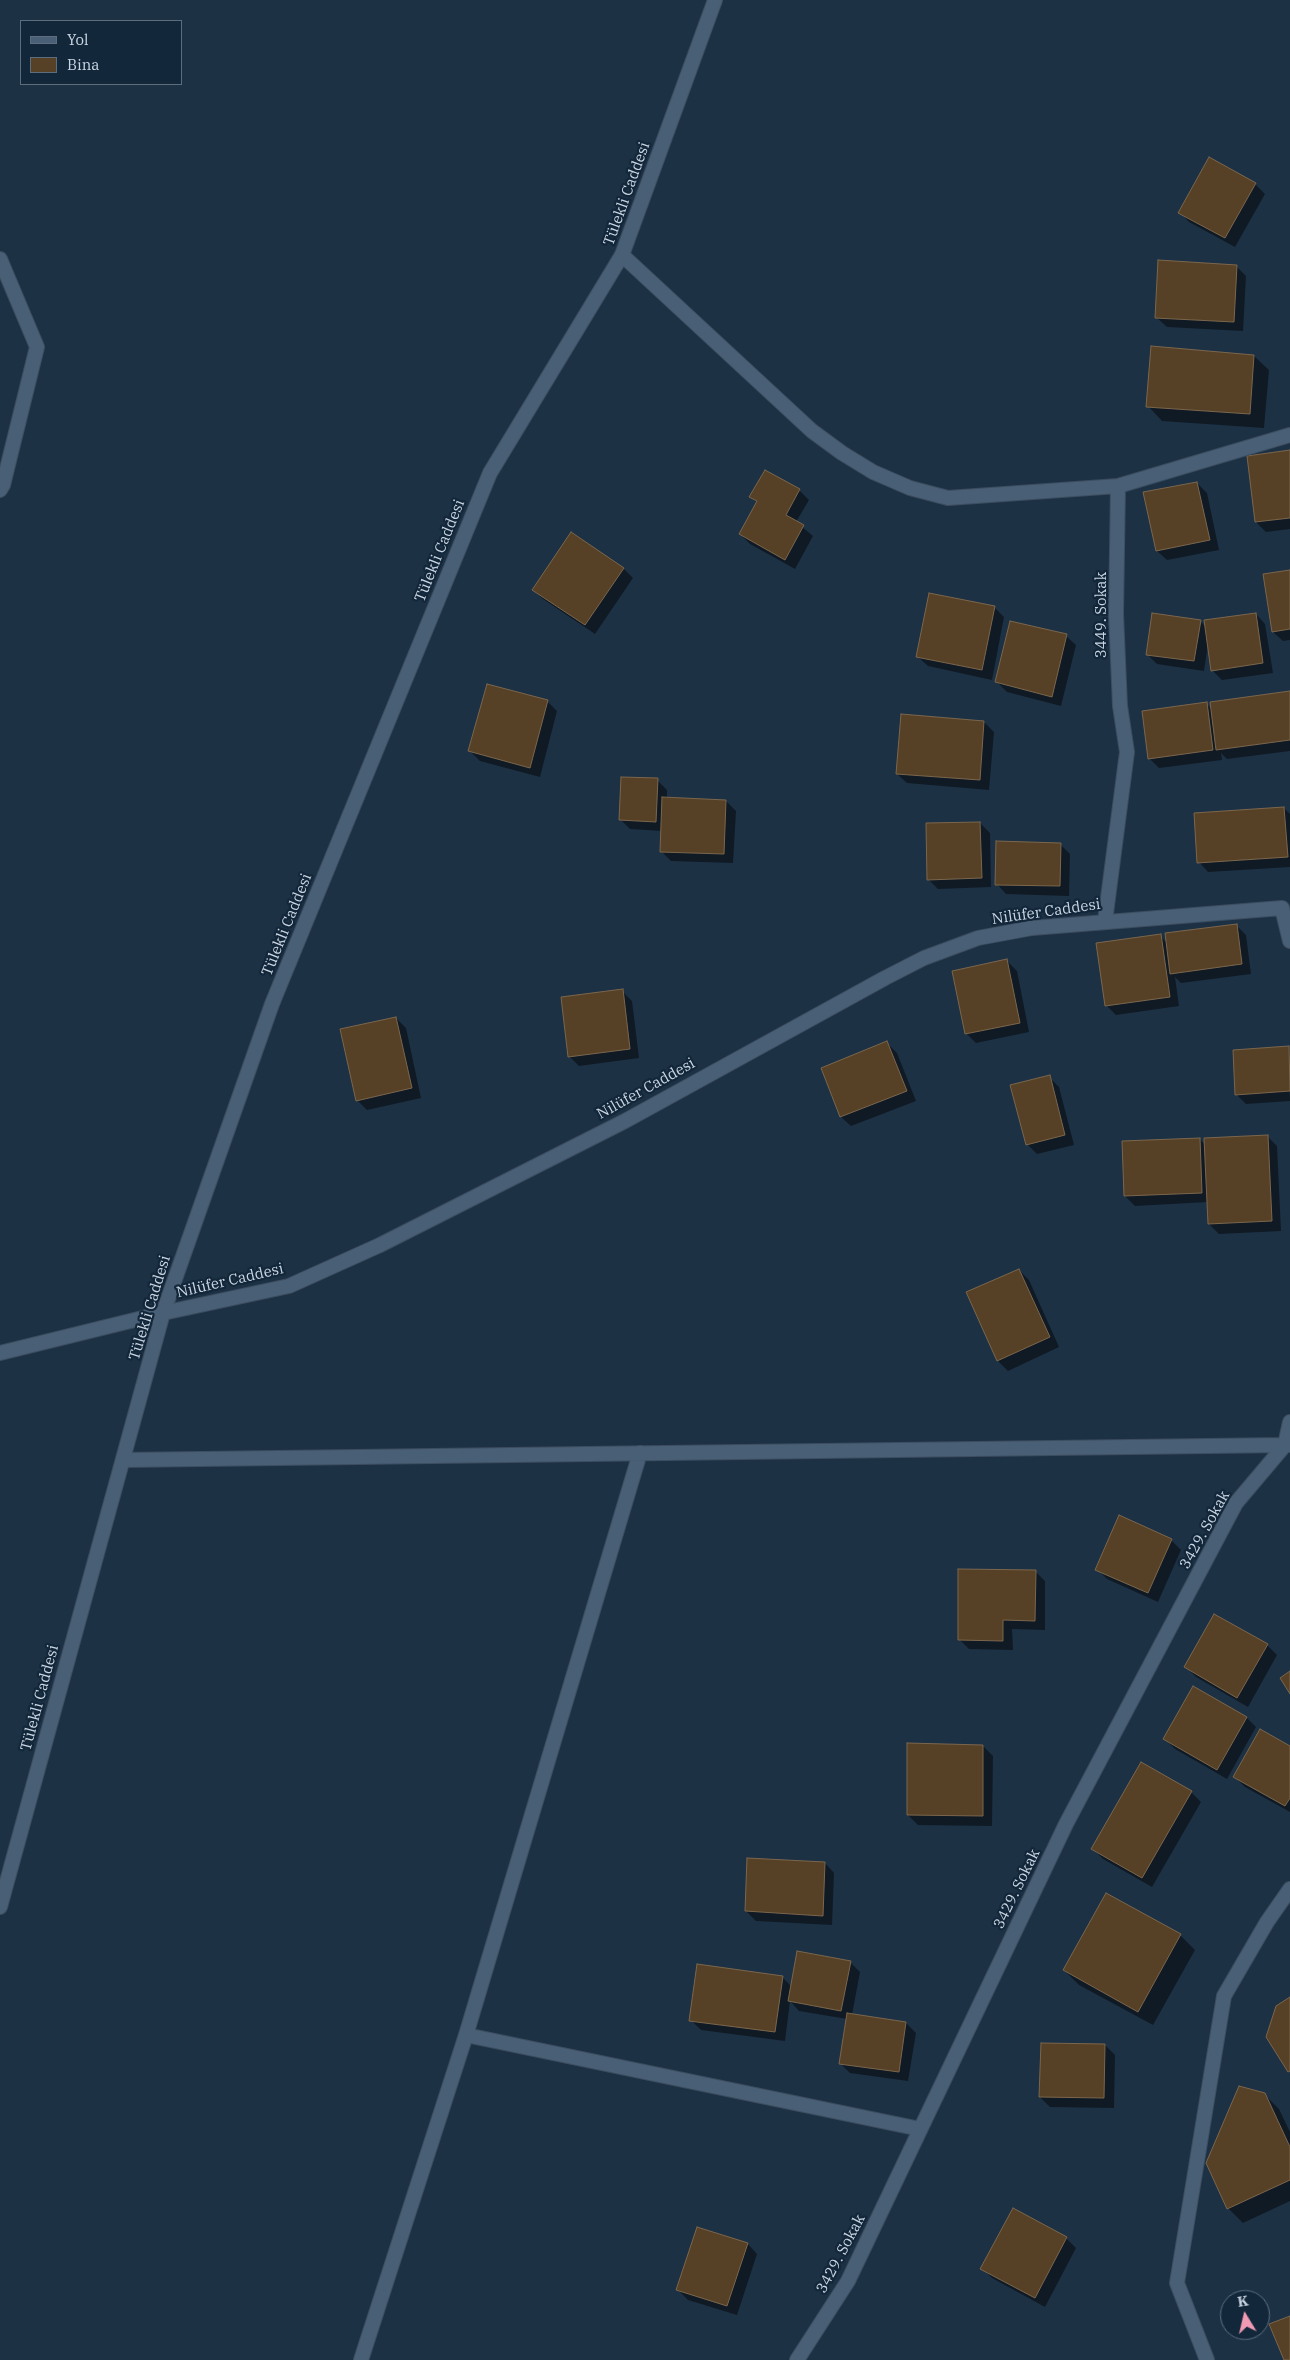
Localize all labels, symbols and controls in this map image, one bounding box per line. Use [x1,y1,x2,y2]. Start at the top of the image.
legend [20,20,182,85]
text: Yol [67,30,88,49]
text: Bina [67,55,100,74]
street label: Tülekli Caddesi [600,140,654,248]
street label: Tülekli Caddesi [411,497,469,605]
street label: 3449. Sokak [1093,572,1111,658]
street label: Tülekli Caddesi [258,871,316,979]
street label: Nilüfer Caddesi [991,895,1101,929]
street label: Nilüfer Caddesi [594,1055,698,1123]
street label: Tülekli Caddesi [125,1253,175,1363]
street label: Nilüfer Caddesi [175,1260,285,1302]
street label: 3429. Sokak [1176,1488,1234,1572]
street label: Tülekli Caddesi [17,1643,63,1753]
street label: 3429. Sokak [990,1846,1044,1932]
street label: 3429. Sokak [813,2212,869,2296]
north arrow [1220,2290,1270,2340]
text: K [1236,2291,1250,2311]

